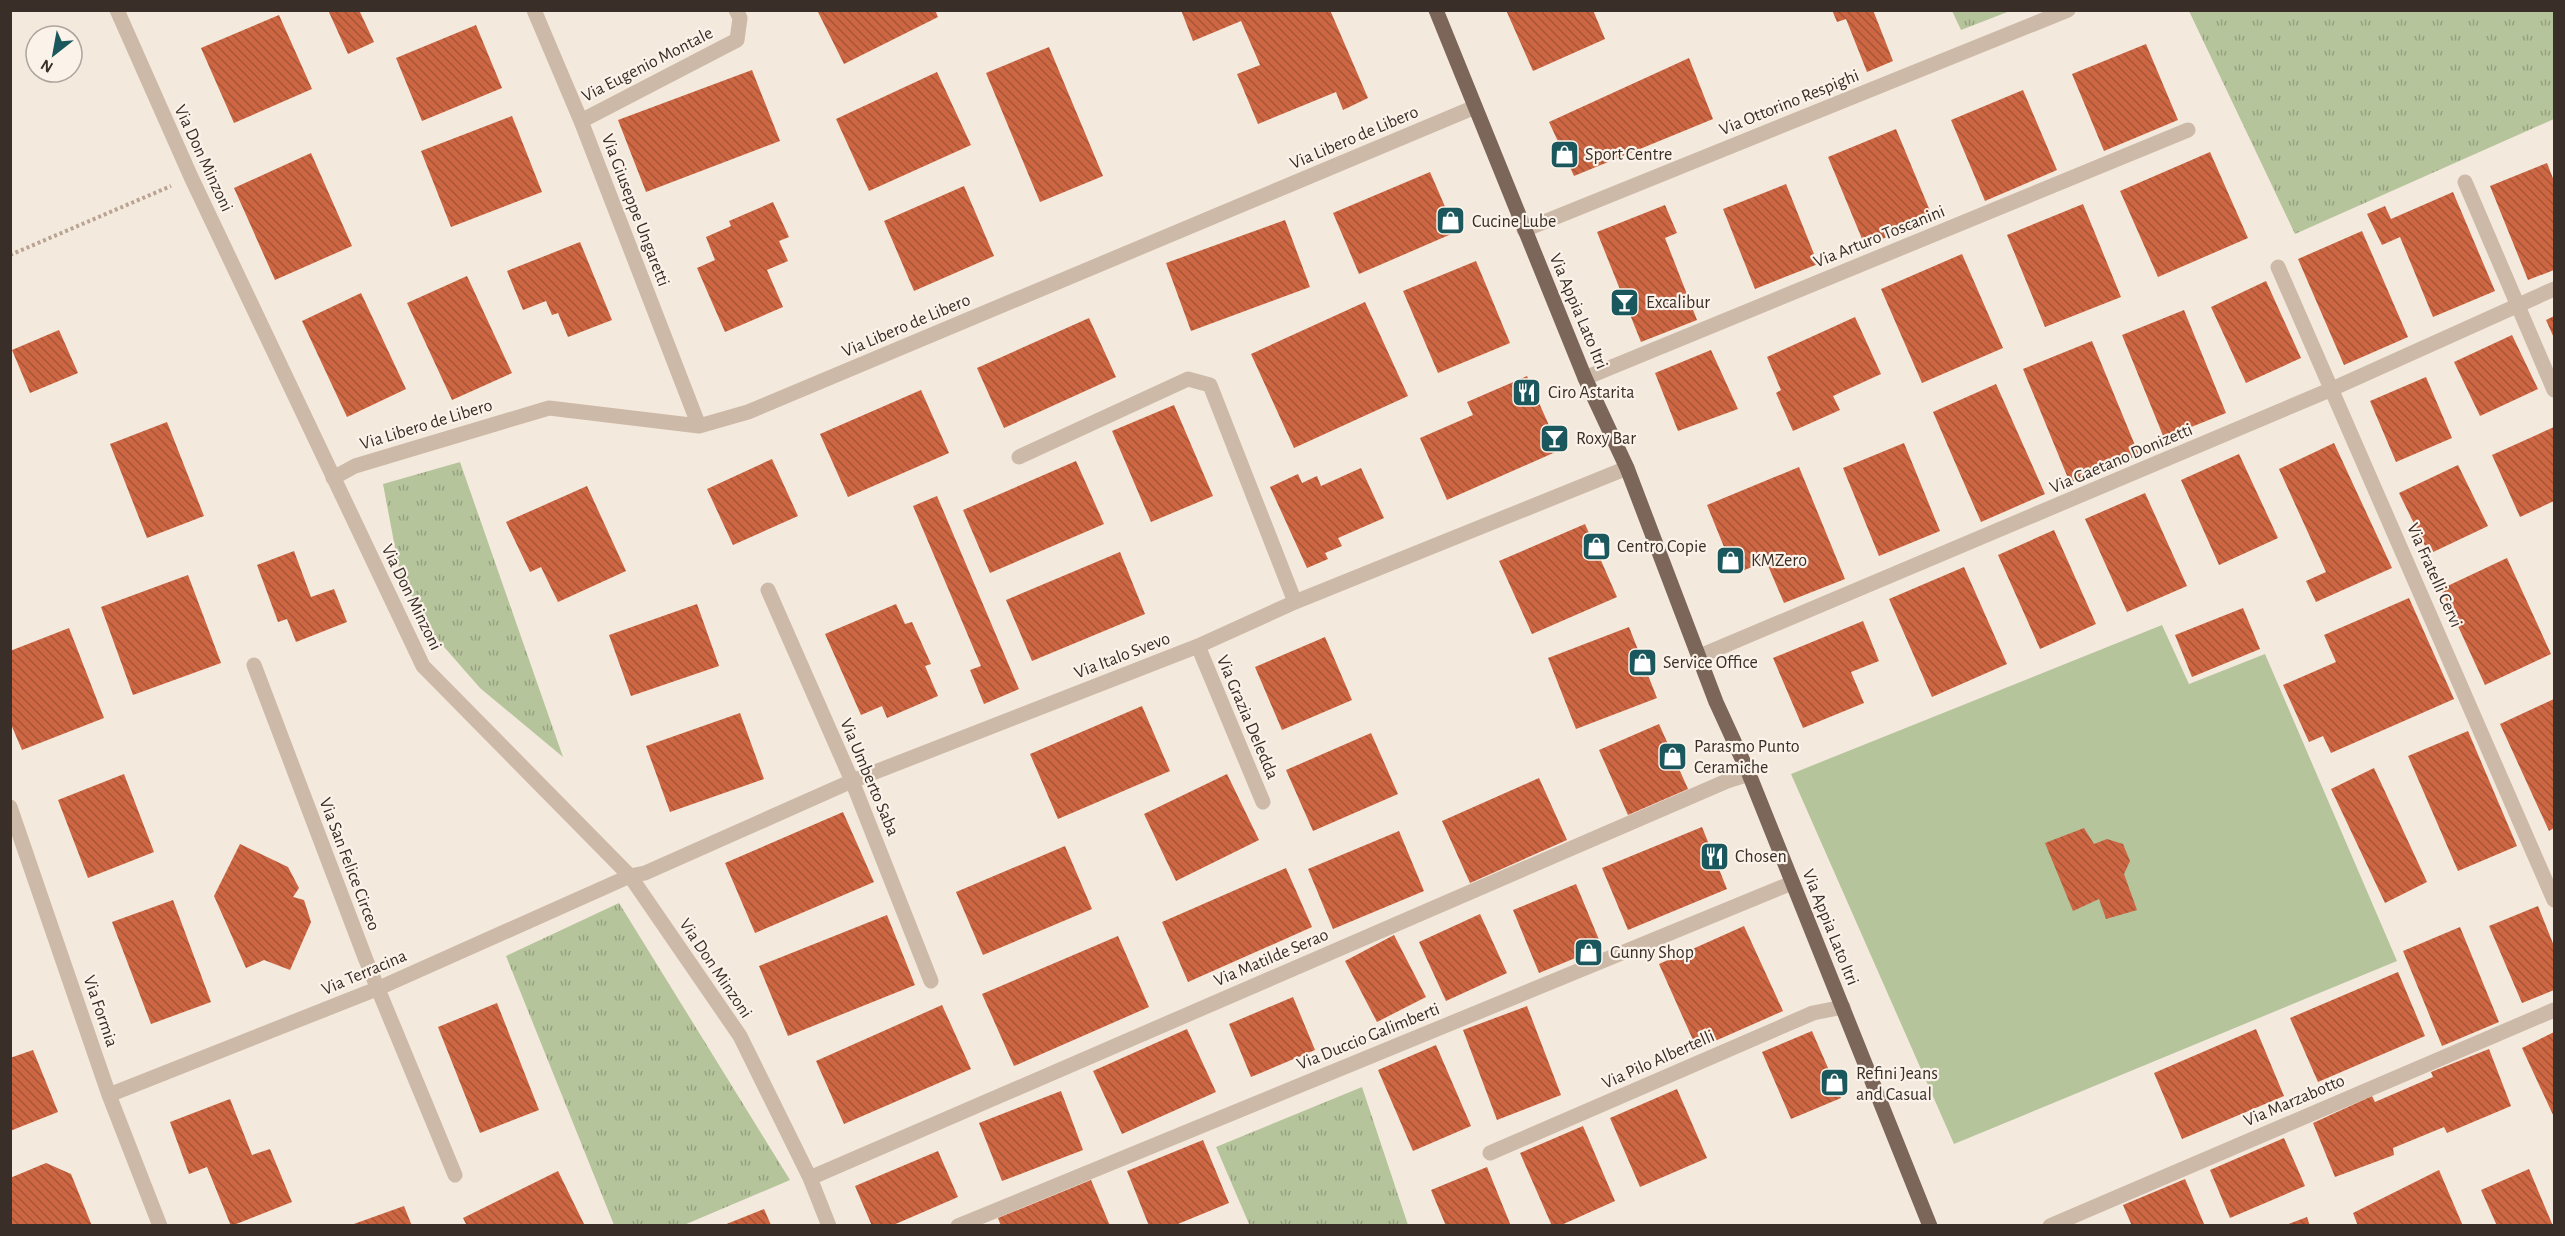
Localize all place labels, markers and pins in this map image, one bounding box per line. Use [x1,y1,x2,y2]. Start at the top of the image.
shop icon: Sport Centre [1548,138,1580,170]
place label: Sport Centre [1585,146,1672,164]
shop icon: Cucine Lube [1435,205,1467,237]
place label: Cucine Lube [1472,213,1556,231]
bar icon: Excalibur [1609,286,1641,318]
place label: Excalibur [1646,294,1710,312]
restaurant icon: Ciro Astarita [1511,376,1543,408]
place label: Ciro Astarita [1548,384,1635,402]
bar icon: Roxy Bar [1539,422,1571,454]
place label: Roxy Bar [1576,430,1636,448]
shop icon: Centro Copie [1580,530,1612,562]
place label: Centro Copie [1617,538,1707,556]
shop icon: KMZero [1714,544,1746,576]
place label: KMZero [1751,552,1807,570]
shop icon: Service Office [1626,646,1658,678]
place label: Service Office [1663,654,1758,672]
place label: Parasmo Punto Ceramiche [1694,738,1800,777]
shop icon: Parasmo Punto Ceramiche [1657,740,1689,772]
restaurant icon: Chosen [1698,840,1730,872]
place label: Chosen [1735,848,1787,866]
shop icon: Gunny Shop [1573,936,1605,968]
place label: Gunny Shop [1610,944,1694,962]
place label: Refini Jeans and Casual [1856,1065,1938,1104]
shop icon: Refini Jeans and Casual [1819,1067,1851,1099]

